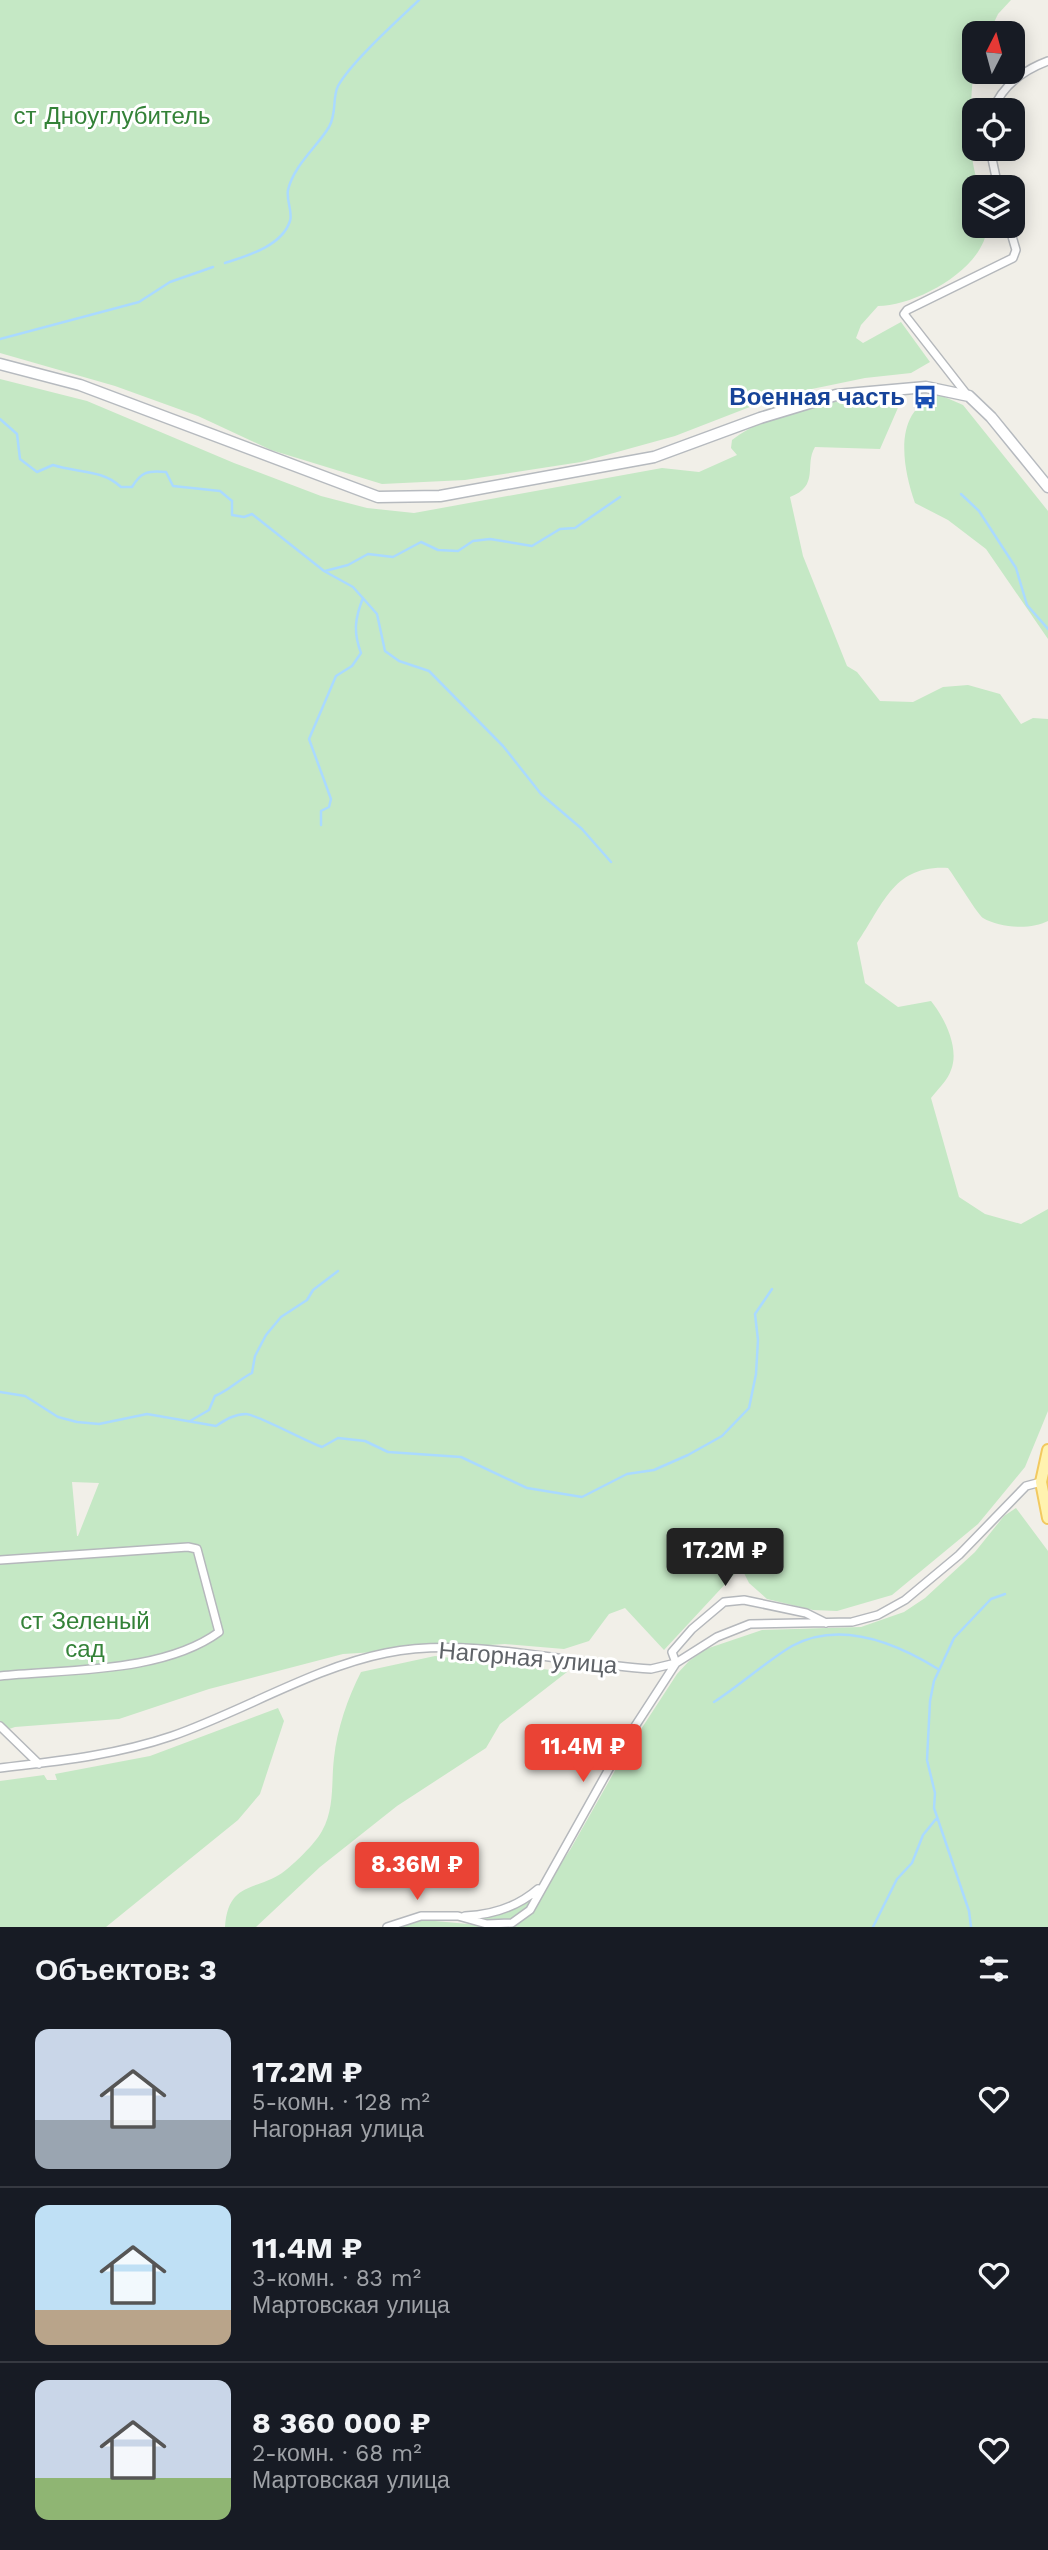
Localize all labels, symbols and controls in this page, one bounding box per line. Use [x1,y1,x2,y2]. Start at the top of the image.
north arrow [962,21,1026,84]
map controls [962,21,1025,238]
button: locate [962,98,1025,161]
park label: ст Дноуглубитель [13,102,211,130]
button: layers [962,175,1025,238]
place label: Военная часть [729,383,905,411]
bus stop icon: Военная часть [911,383,939,411]
pin: 17.2M ₽ [660,1528,790,1588]
text: 17.2M ₽ [683,1537,767,1564]
park label: ст Зеленый сад [20,1607,150,1663]
street label: Нагорная улица [437,1636,619,1680]
pin: 11.4M ₽ [518,1724,648,1784]
text: 11.4M ₽ [541,1733,625,1760]
pin: 8.36M ₽ [352,1842,482,1902]
text: 8.36M ₽ [371,1851,463,1878]
icon: filters [975,1950,1013,1988]
text: Объектов: 3 [35,1952,217,1987]
text: 17.2M ₽ [252,2054,363,2089]
icon: home [91,2057,175,2141]
icon: heart [975,2080,1013,2118]
text: 5-комн. · 128 m² [252,2089,430,2116]
text: Нагорная улица [252,2116,424,2143]
text: 11.4M ₽ [252,2230,362,2265]
icon: home [91,2233,175,2317]
icon: heart [975,2256,1013,2294]
text: 3-комн. · 83 m² [252,2265,421,2292]
text: Мартовская улица [252,2292,450,2319]
text: 8 360 000 ₽ [252,2405,431,2440]
icon: home [91,2408,175,2492]
icon: heart [975,2431,1013,2469]
text: 2-комн. · 68 m² [252,2440,422,2467]
text: Мартовская улица [252,2467,450,2494]

